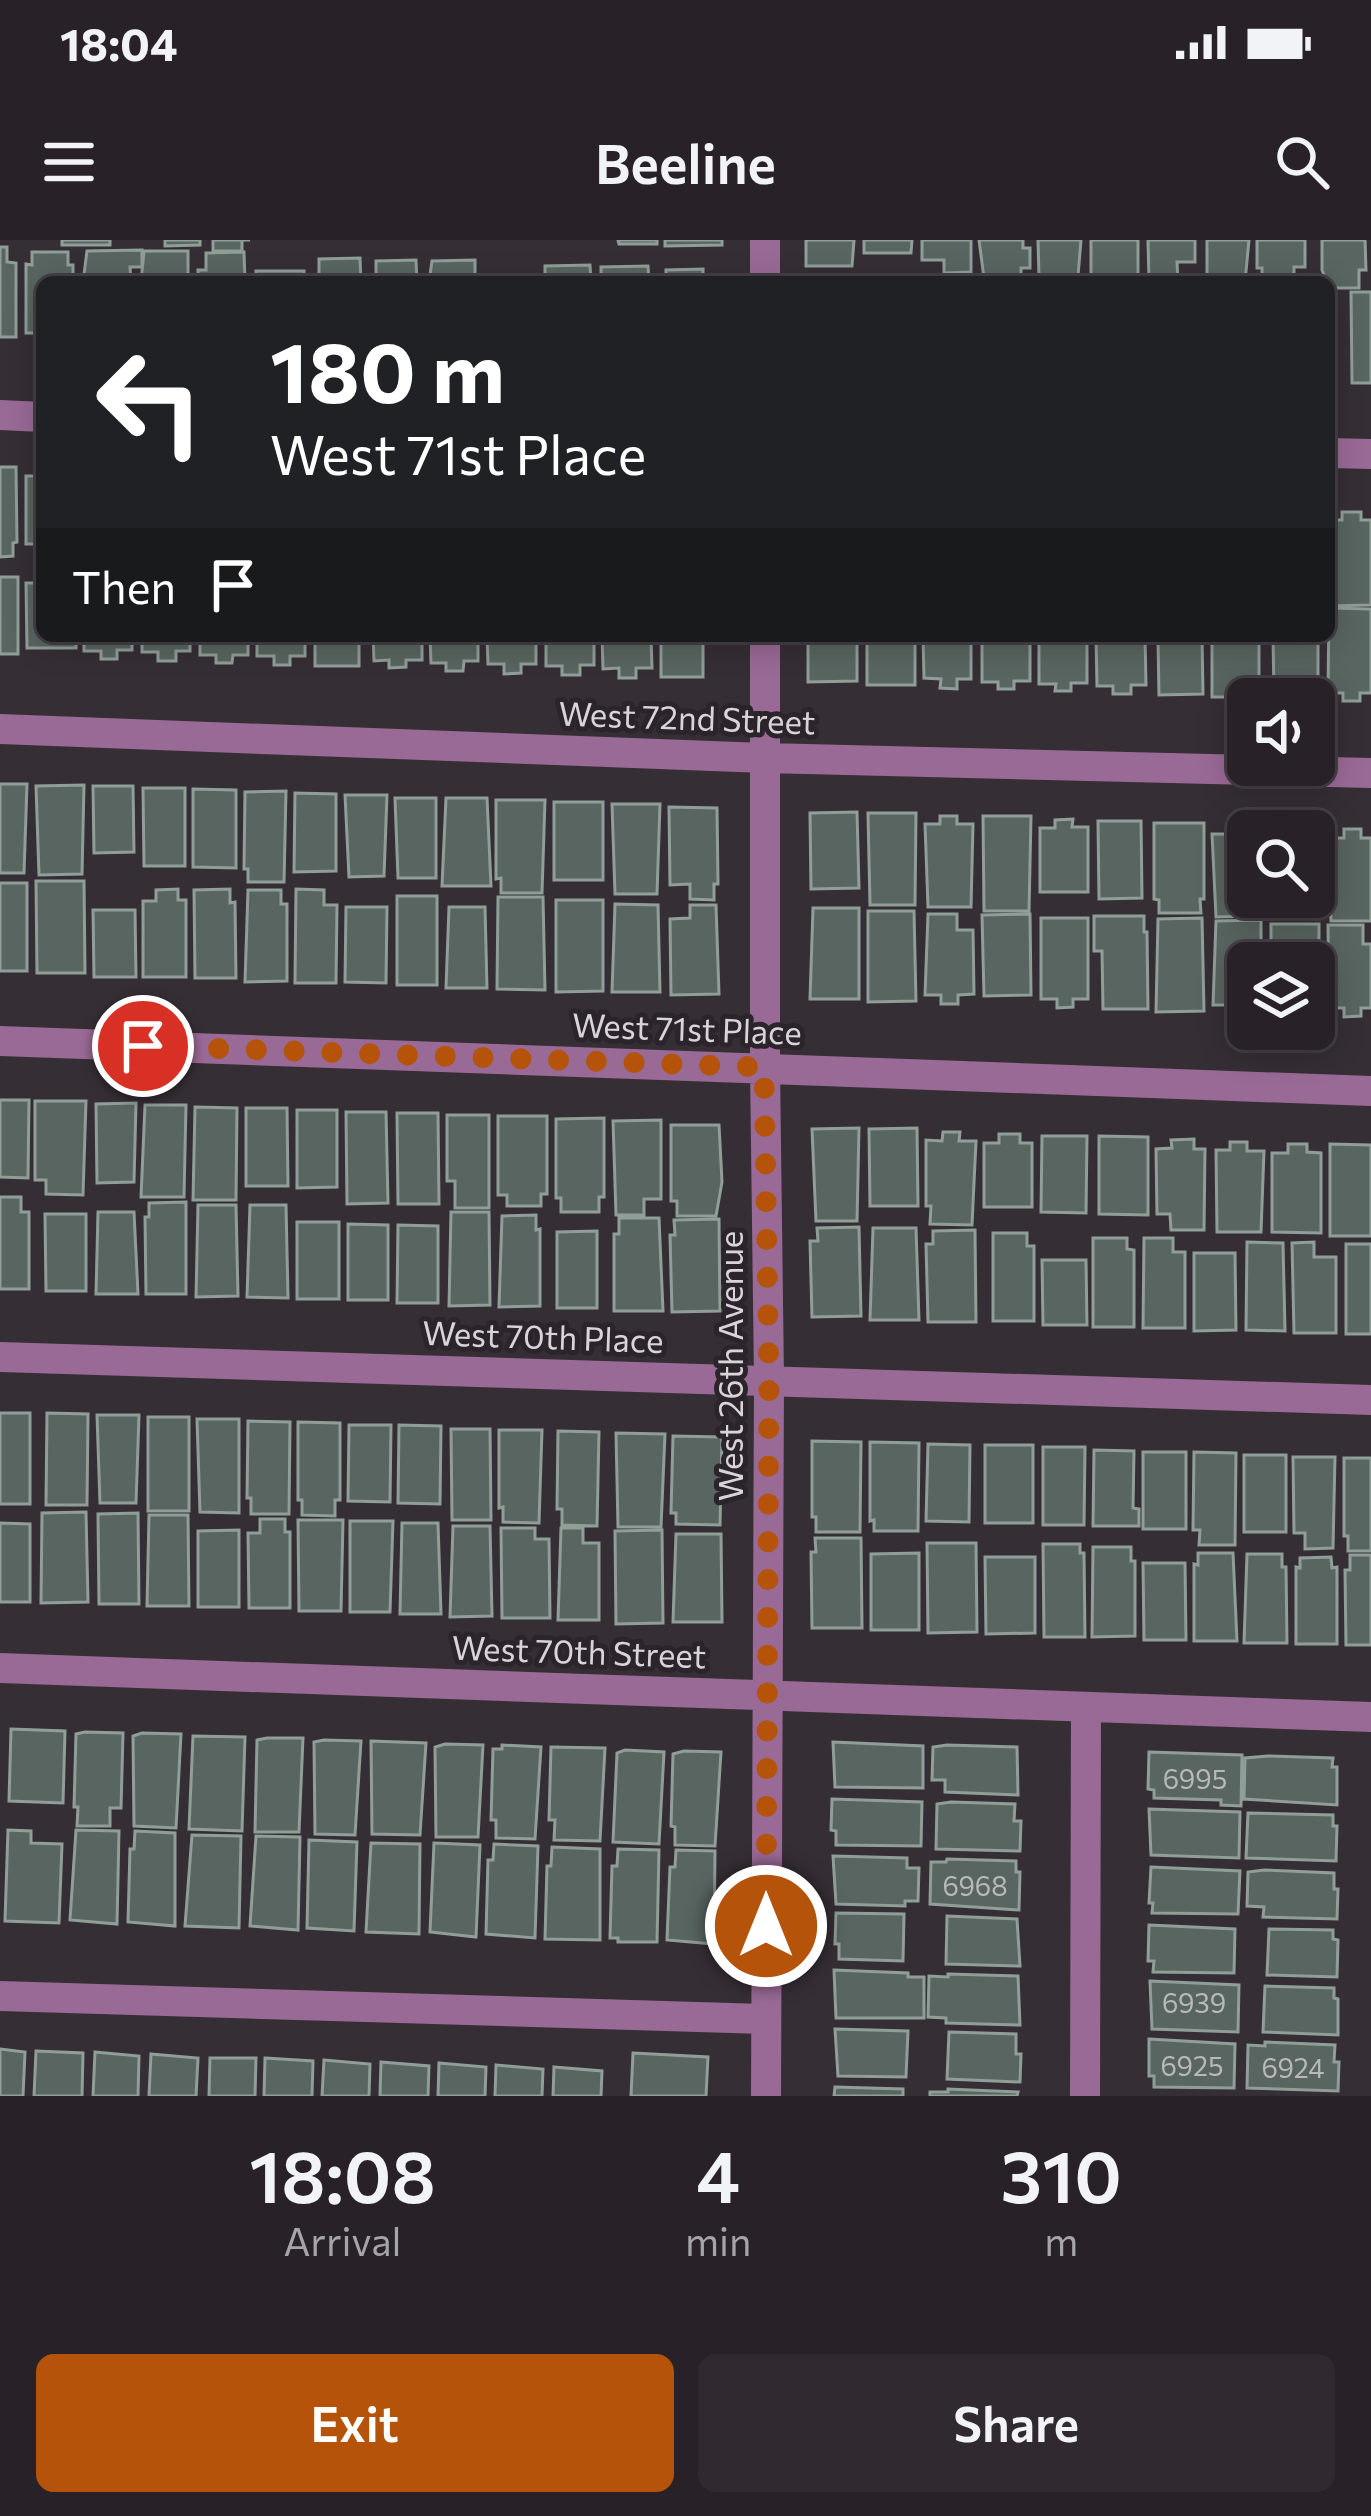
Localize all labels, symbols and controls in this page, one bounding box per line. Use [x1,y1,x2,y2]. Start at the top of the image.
text: 18:04 [60,15,178,70]
icon: menu [36,129,102,195]
text: Beeline [595,129,776,195]
icon: search [1269,129,1335,195]
text: 180 m [270,318,505,420]
icon: left [72,324,228,480]
text: West 71st Place [270,420,646,486]
icon: arrive [200,552,266,618]
text: Then [72,558,176,613]
map controls [1227,678,1335,1050]
button: sound [1227,678,1335,786]
street label: West 72nd Street [558,692,816,741]
button: search [1227,810,1335,918]
button: layers [1227,942,1335,1050]
pin [92,995,194,1097]
street label: West 71st Place [571,1003,803,1052]
icon: arrive [110,1013,176,1079]
street label: West 26th Avenue [709,1231,750,1501]
street label: West 70th Place [422,1311,664,1360]
street label: West 70th Street [451,1626,707,1675]
house number: 6995 [1163,1762,1227,1795]
position arrow [703,1863,829,1989]
house number: 6968 [942,1869,1008,1902]
house number: 6939 [1162,1986,1226,2019]
house number: 6925 [1161,2049,1223,2082]
house number: 6924 [1261,2051,1325,2084]
text: 18:08 [249,2130,436,2218]
text: 4 [696,2130,740,2218]
text: 310 [1001,2130,1122,2218]
text: Arrival [283,2216,401,2264]
text: min [685,2216,751,2264]
text: m [1044,2216,1078,2264]
button: Exit [36,2354,674,2492]
button: Share [698,2354,1335,2492]

